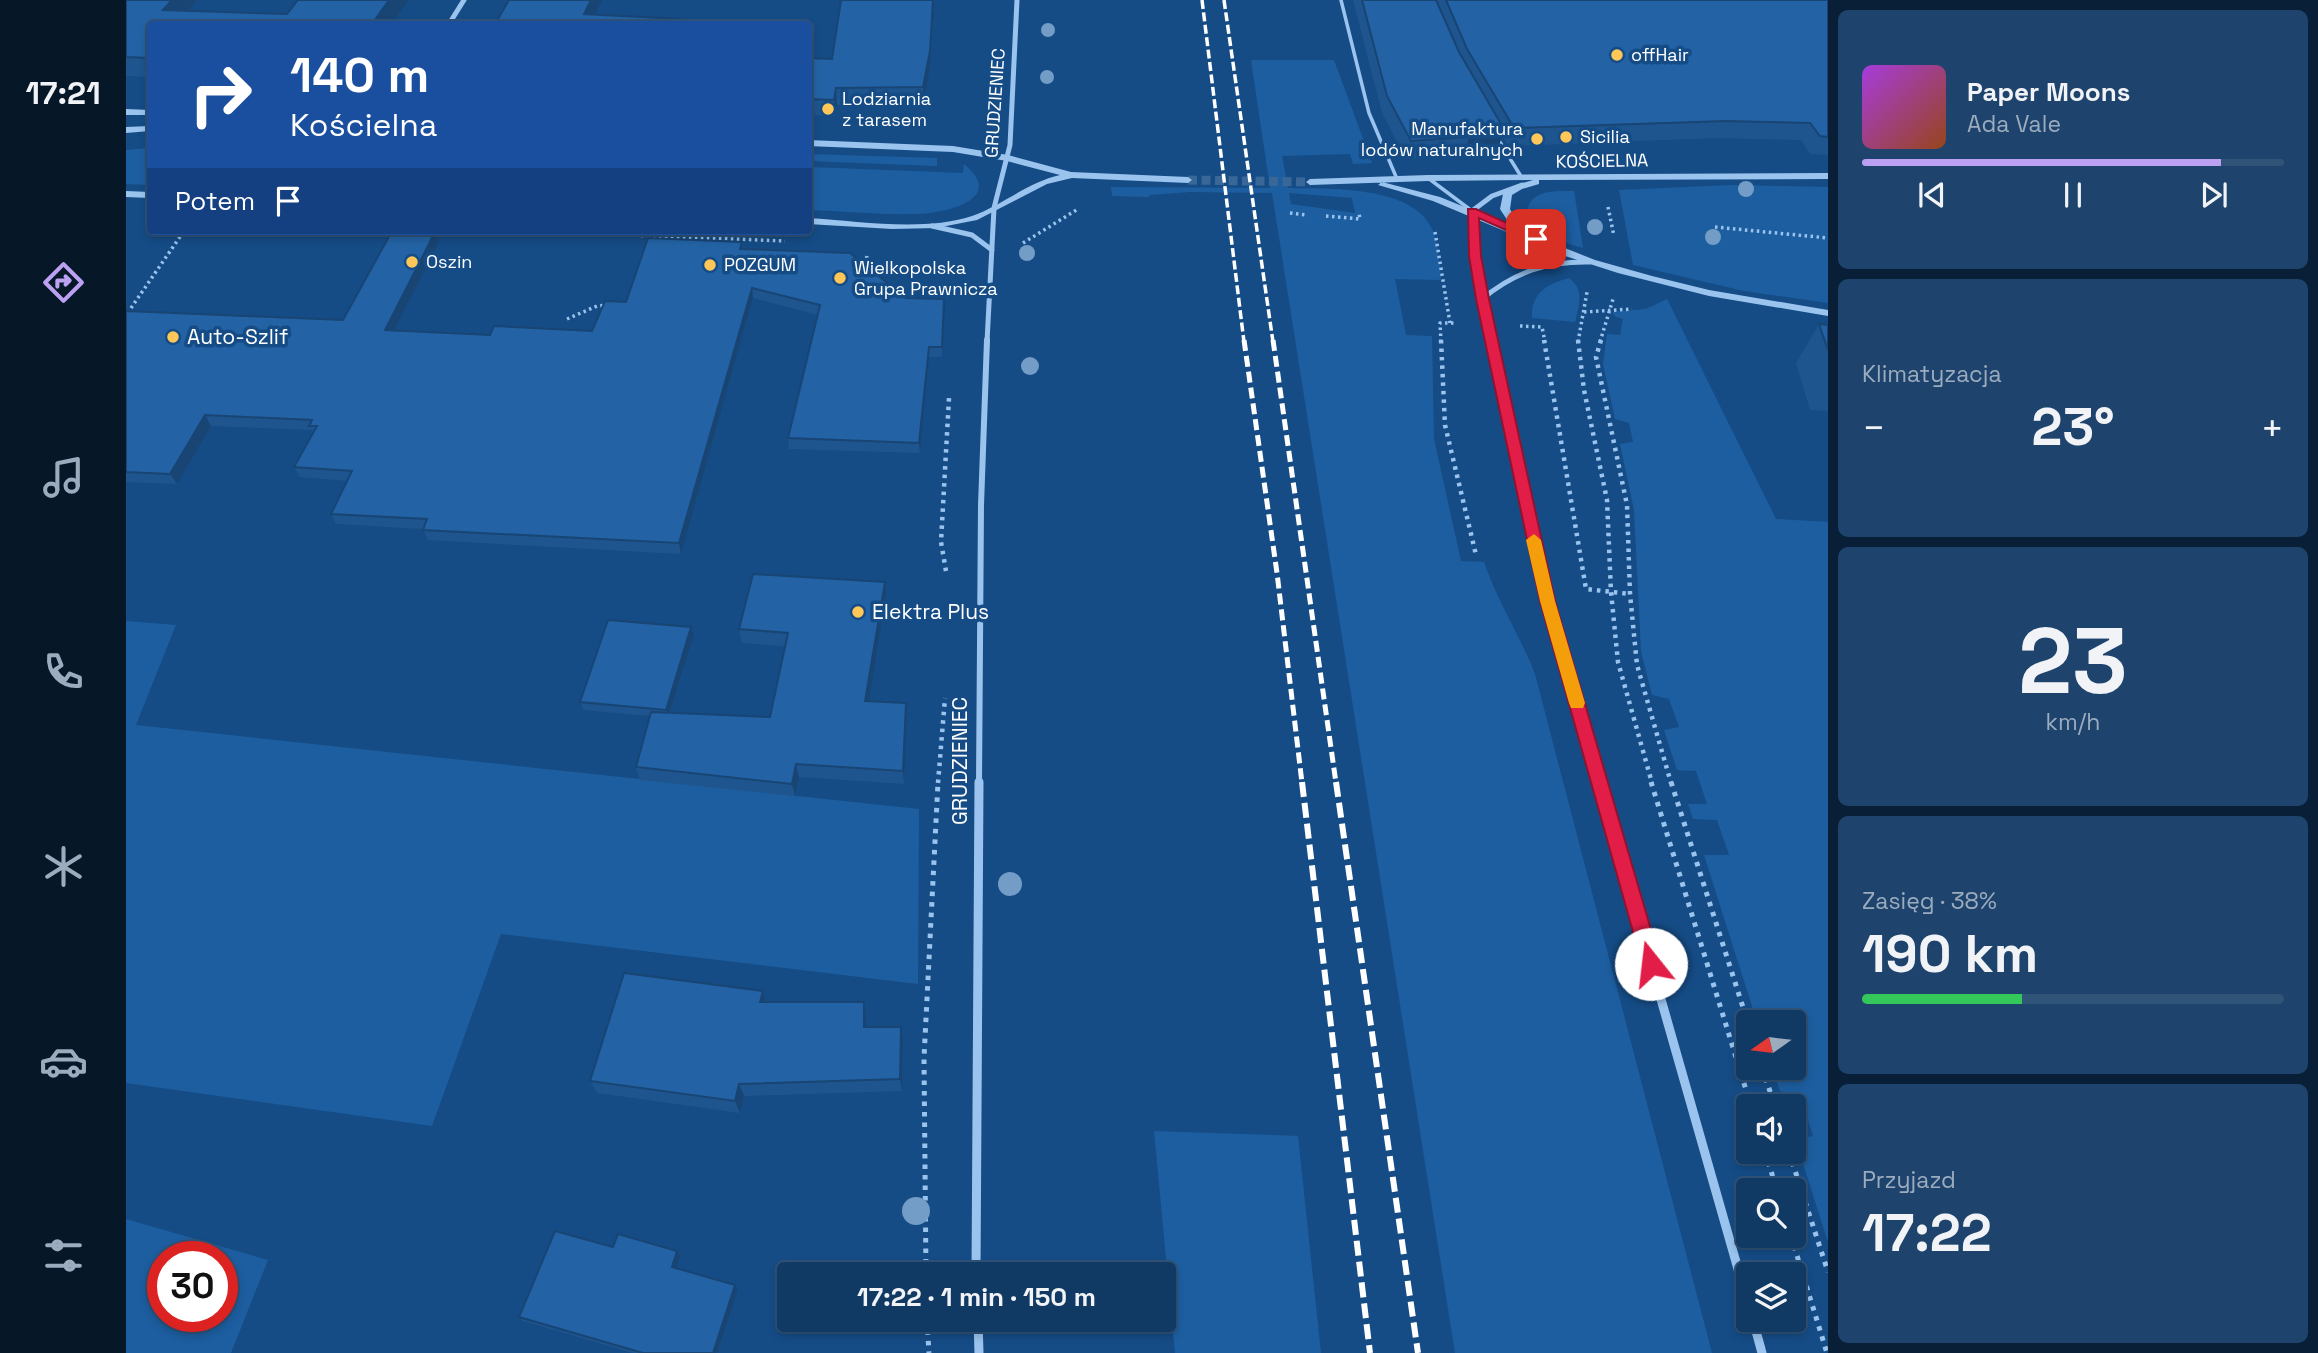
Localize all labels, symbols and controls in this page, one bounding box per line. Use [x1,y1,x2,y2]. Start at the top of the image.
place label: offHair [1631,43,1689,66]
text: 140 m [290,44,429,106]
street label: GRUDZIENIEC [979,47,1010,159]
marker: offHair [1609,47,1625,63]
icon: right [175,49,266,140]
text: 17:21 [25,73,101,113]
text: Paper Moons [1967,75,2130,109]
place label: Lodziarnia z tarasem [842,87,931,131]
marker: Lodziarnia z tarasem [820,101,836,117]
text: Kościelna [290,105,437,145]
text: Ada Vale [1967,109,2061,139]
place label: Manufaktura lodów naturalnych [1361,117,1523,161]
place label: Sicilia [1580,125,1630,148]
marker: Sicilia [1558,129,1574,145]
marker: Manufaktura lodów naturalnych [1529,131,1545,147]
street label: KOŚCIELNA [1555,148,1649,173]
icon: previous [1913,176,1951,214]
icon: pause [2054,176,2092,214]
icon: next [2195,176,2233,214]
icon: arrive [269,182,307,220]
text: Potem [175,184,255,218]
pin [1506,209,1566,269]
icon: arrive [1517,220,1555,258]
place label: Oszin [426,250,472,273]
place label: POZGUM [724,253,796,276]
marker: Oszin [404,254,420,270]
place label: Wielkopolska Grupa Prawnicza [854,256,998,300]
marker: POZGUM [702,257,718,273]
icon: directions [39,258,88,307]
marker: Wielkopolska Grupa Prawnicza [832,270,848,286]
place label: Auto-Szlif [187,323,288,350]
marker: Auto-Szlif [165,329,181,345]
text: Klimatyzacja [1862,359,2002,389]
text: 23° [2032,394,2115,460]
text: − [1862,404,1886,452]
text: + [2260,404,2284,452]
icon: music [39,453,88,502]
place label: Elektra Plus [872,598,989,625]
text: 23 [2018,603,2128,720]
marker: Elektra Plus [850,604,866,620]
icon: phone [39,647,88,696]
street label: GRUDZIENIEC [946,697,973,825]
text: km/h [2046,707,2100,737]
icon: climate [39,842,88,891]
text: Zasięg · 38% [1862,886,1997,916]
text: 190 km [1862,921,2038,987]
position arrow [1614,927,1688,1001]
north arrow [1736,1010,1806,1080]
map controls [1736,1010,1806,1332]
icon: car [39,1037,88,1086]
button: sound [1736,1094,1806,1164]
text: Przyjazd [1862,1165,1956,1195]
button: search [1736,1178,1806,1248]
text: 17:22 [1862,1200,1992,1266]
icon: filters [39,1231,88,1280]
speed limit sign: 30 [147,1241,238,1332]
button: layers [1736,1262,1806,1332]
text: 17:22 · 1 min · 150 m [857,1280,1096,1314]

